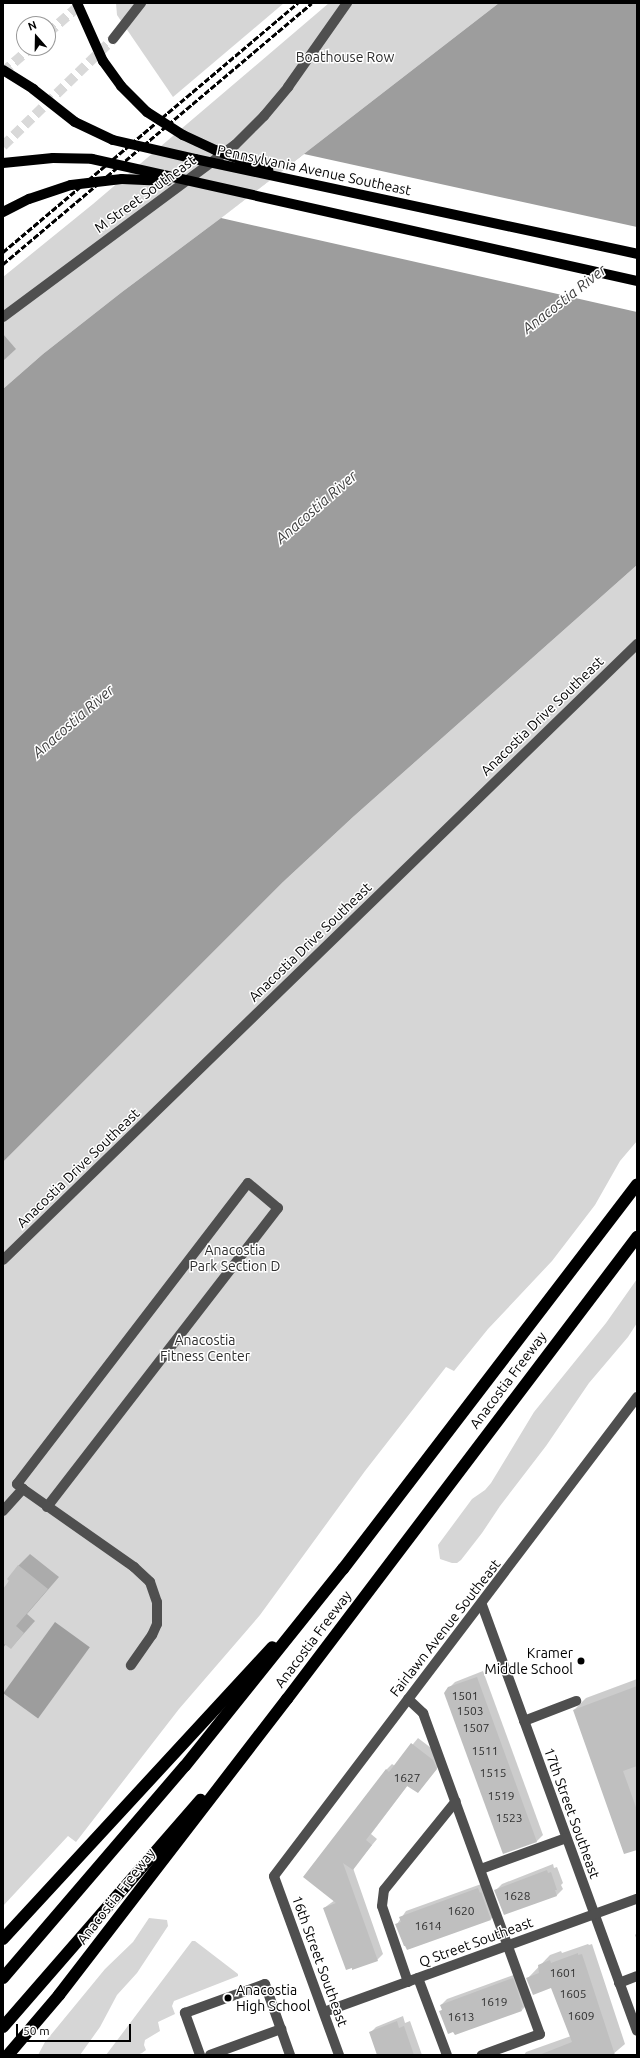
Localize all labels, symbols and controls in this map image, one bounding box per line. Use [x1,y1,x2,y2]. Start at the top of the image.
north arrow [16,16,56,56]
text: N [26,19,38,33]
park label: Boathouse Row [296,49,394,65]
street label: Pennsylvania Avenue Southeast [215,141,413,199]
street label: M Street Southeast [91,152,199,236]
water label: Anacostia River [518,261,610,337]
water label: Anacostia River [272,467,360,547]
street label: Anacostia Drive Southeast [477,653,607,779]
water label: Anacostia River [29,681,117,761]
street label: Anacostia Drive Southeast [245,879,375,1005]
street label: Anacostia Drive Southeast [13,1105,143,1231]
park label: Anacostia Park Section D [190,1242,280,1274]
street label: Anacostia Freeway [466,1328,550,1432]
park label: Anacostia Fitness Center [160,1332,250,1364]
street label: Fairlawn Avenue Southeast [386,1556,504,1700]
street label: Anacostia Freeway [271,1587,355,1691]
place label: Kramer Middle School [485,1645,573,1678]
marker: Kramer Middle School [576,1656,586,1666]
house number: 1501 [451,1689,479,1703]
house number: 1503 [456,1704,484,1718]
house number: 1507 [462,1721,490,1735]
house number: 1511 [471,1744,499,1758]
street label: 17th Street Southeast [540,1745,604,1881]
house number: 1515 [479,1766,507,1780]
house number: 1627 [393,1771,421,1785]
house number: 1519 [487,1789,515,1803]
house number: 1523 [495,1811,523,1825]
street label: Anacostia Freeway [73,1845,159,1947]
house number: 1628 [503,1889,531,1903]
street label: 16th Street Southeast [288,1893,352,2029]
house number: 1620 [447,1904,475,1918]
street label: Q Street Southeast [417,1914,535,1970]
house number: 1614 [414,1919,442,1933]
house number: 1601 [549,1966,577,1980]
place label: Anacostia High School [236,1982,310,2014]
house number: 1605 [559,1987,587,2001]
marker: Anacostia High School [223,1993,233,2003]
house number: 1619 [480,1995,508,2009]
house number: 1609 [567,2009,595,2023]
house number: 1613 [447,2010,475,2024]
scale bar [18,2016,133,2042]
text: 50 m [23,2024,50,2037]

